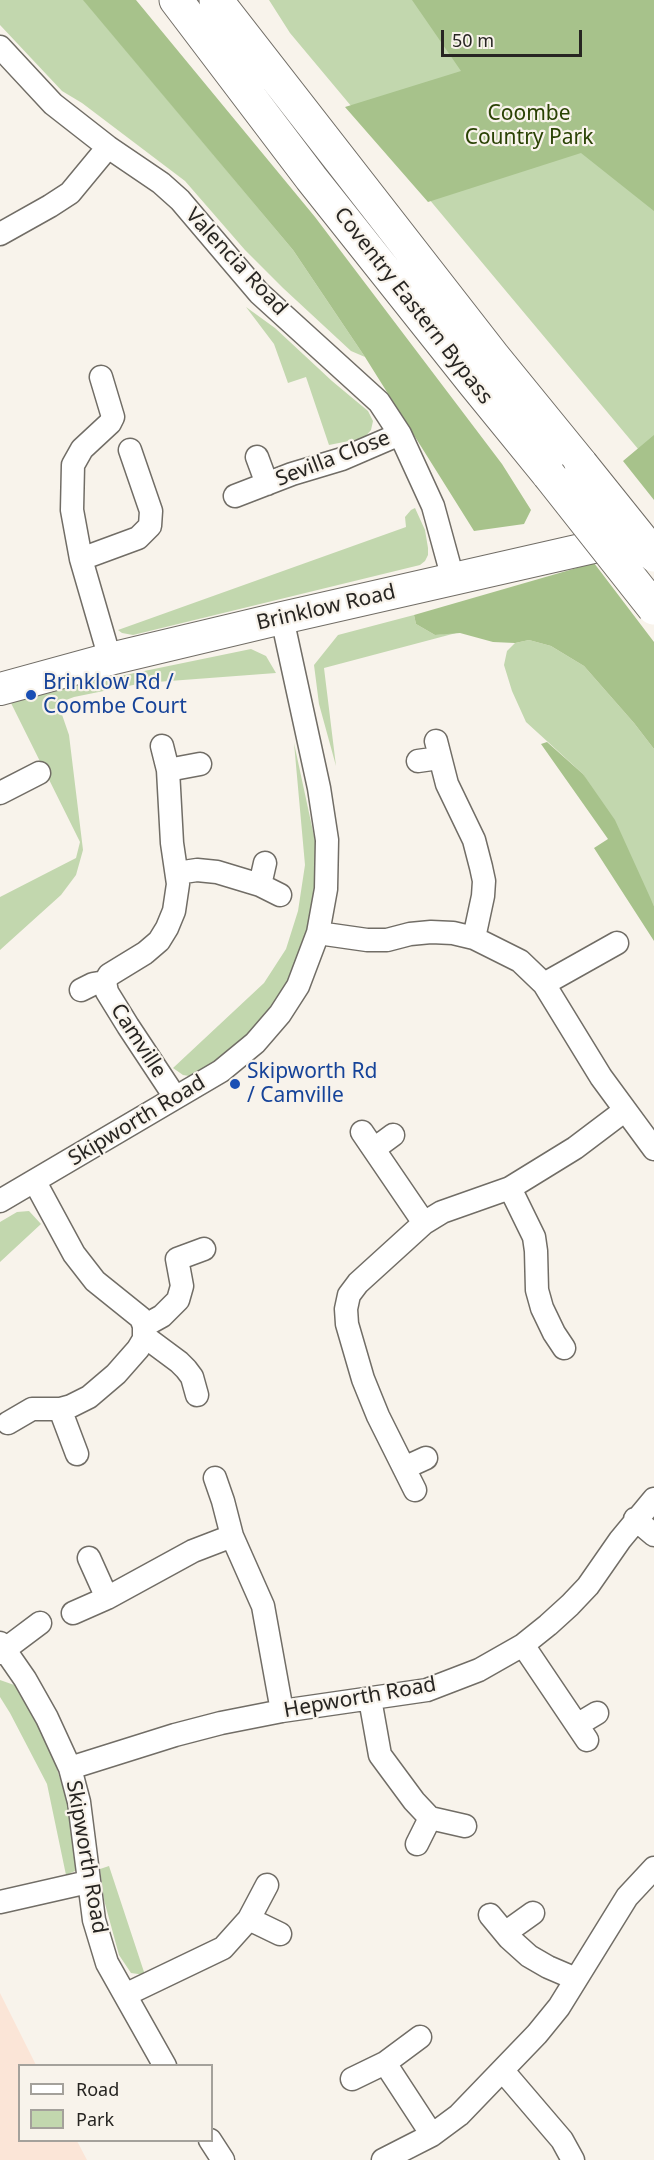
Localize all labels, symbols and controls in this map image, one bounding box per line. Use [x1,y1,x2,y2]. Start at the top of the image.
scale bar [444,18,585,56]
text: 50 m [452,28,494,52]
park label: Coombe Country Park [465,101,593,151]
street label: Valencia Road [180,203,292,321]
street label: Coventry Eastern Bypass [328,203,498,409]
street label: Sevilla Close [272,426,394,492]
street label: Brinklow Road [254,580,398,636]
place label: Brinklow Rd / Coombe Court [43,670,187,720]
marker: Brinklow Rd / Coombe Court [24,688,38,702]
street label: Camville [105,999,171,1083]
place label: Skipworth Rd / Camville [247,1059,378,1109]
street label: Skipworth Road [64,1070,210,1172]
marker: Skipworth Rd / Camville [228,1077,242,1091]
street label: Hepworth Road [282,1672,438,1724]
street label: Skipworth Road [60,1778,112,1936]
legend [18,2064,213,2142]
text: Road [76,2077,119,2101]
text: Park [76,2107,114,2131]

